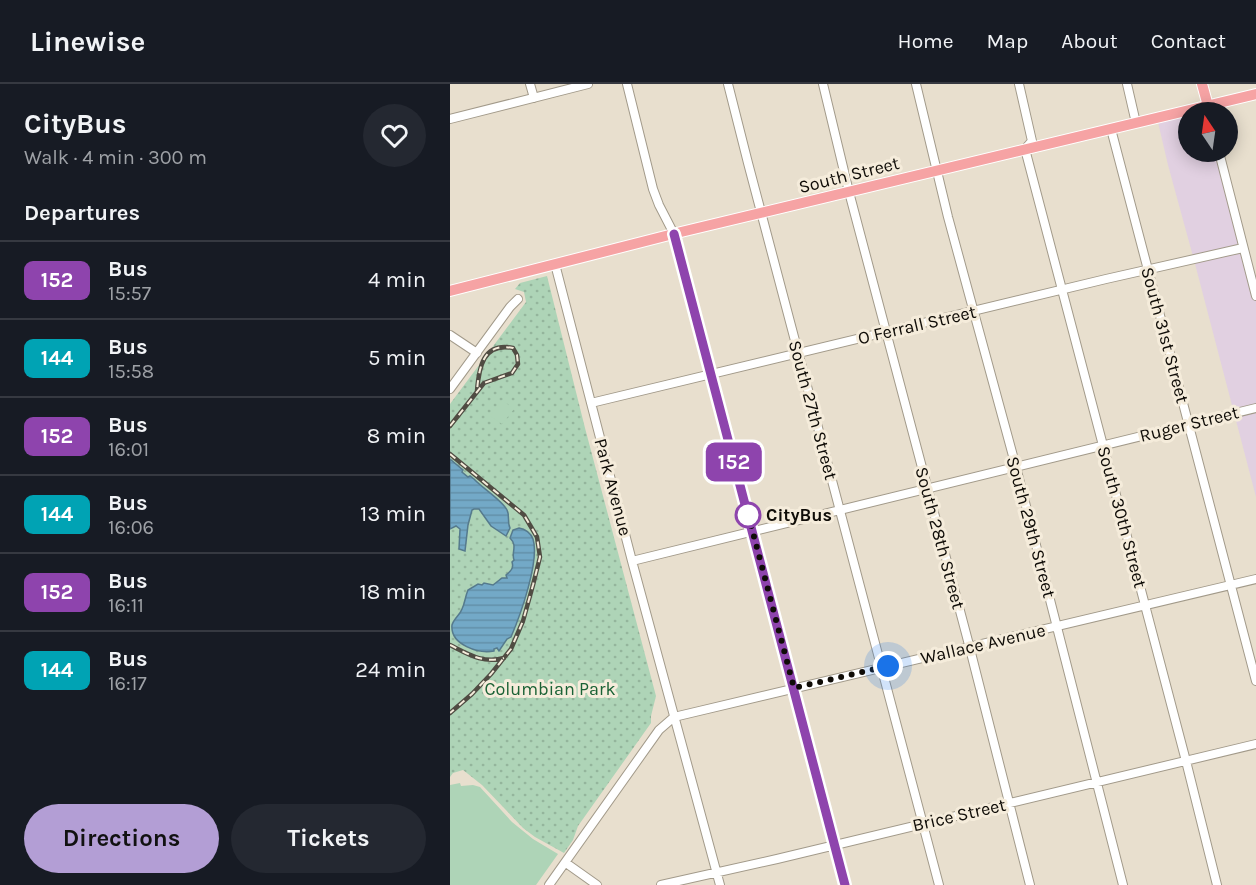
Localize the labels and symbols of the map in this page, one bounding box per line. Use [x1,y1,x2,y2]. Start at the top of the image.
north arrow [1178,102,1238,162]
street label: South Street [796,152,902,198]
street label: South 31st Street [1136,265,1194,406]
street label: O Ferrall Street [856,301,979,349]
street label: South 27th Street [784,338,842,482]
street label: Ruger Street [1137,401,1241,447]
street label: Park Avenue [589,436,637,538]
line badge: 152 [700,442,768,482]
street label: South 30th Street [1092,444,1152,591]
street label: South 29th Street [1002,454,1061,600]
street label: South 28th Street [910,464,970,612]
marker: CityBus [735,502,761,528]
place label: CityBus [766,504,832,526]
street label: Wallace Avenue [918,619,1048,669]
your location [873,651,903,681]
park label: Columbian Park [484,678,616,700]
street label: Brice Street [910,794,1008,836]

